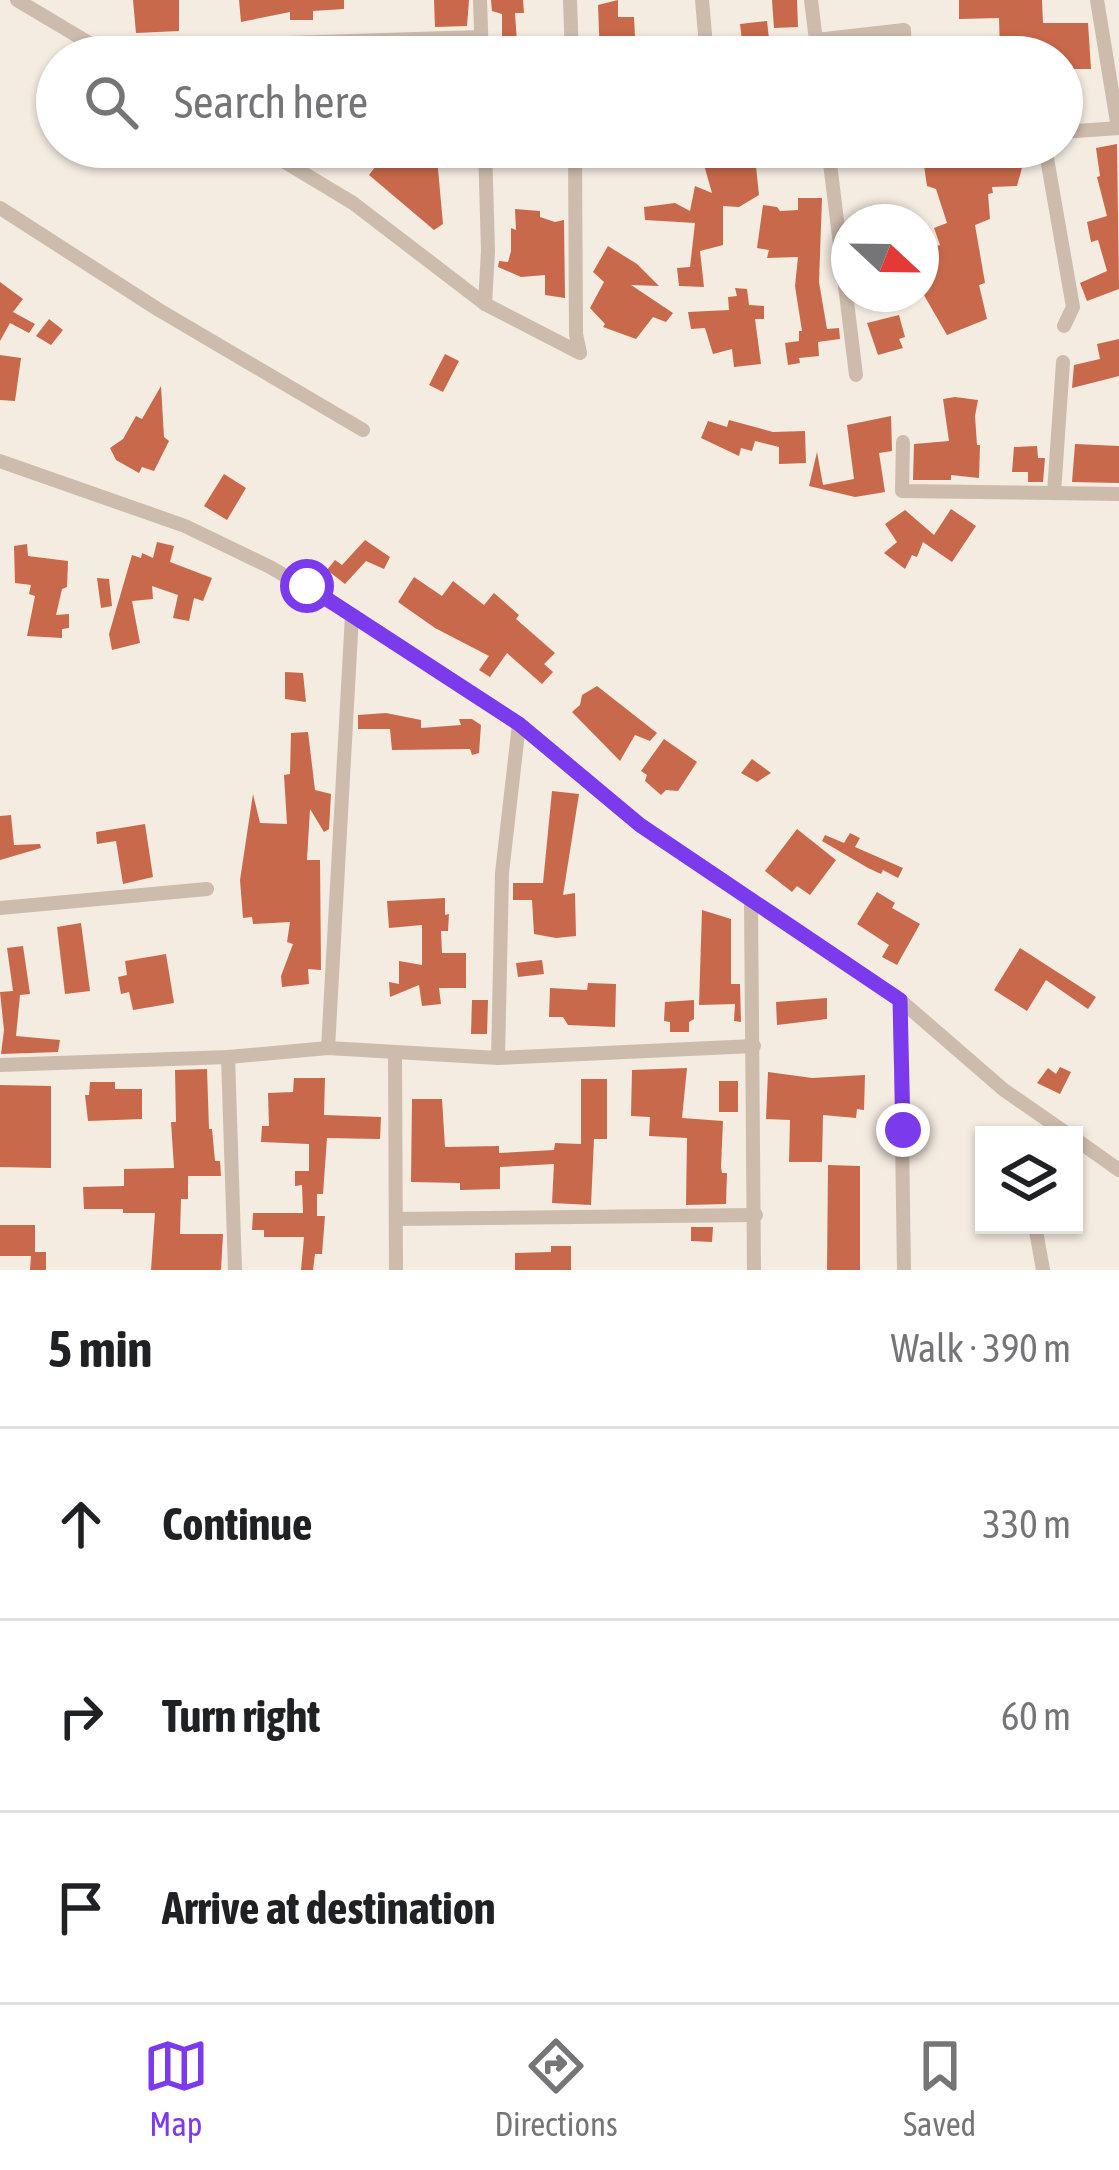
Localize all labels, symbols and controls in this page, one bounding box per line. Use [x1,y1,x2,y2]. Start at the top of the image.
search box [36,36,1083,168]
icon: search [78,69,144,135]
text: Search here [174,76,368,128]
north arrow [831,204,939,312]
route start [280,559,334,613]
route end [876,1103,930,1157]
map controls [975,1126,1083,1234]
button: layers [975,1126,1083,1234]
text: 5 min [48,1319,152,1378]
text: Walk · 390 m [891,1326,1071,1370]
icon: ahead [48,1491,114,1557]
text: Continue [162,1498,313,1550]
text: 330 m [983,1502,1071,1546]
icon: right [48,1683,114,1749]
text: Turn right [162,1690,320,1742]
text: 60 m [1001,1694,1071,1738]
icon: arrive [48,1875,114,1941]
text: Arrive at destination [162,1882,496,1934]
tab: Map [143,2033,209,2143]
tab: Directions [494,2033,618,2143]
tab: Saved [903,2033,976,2143]

